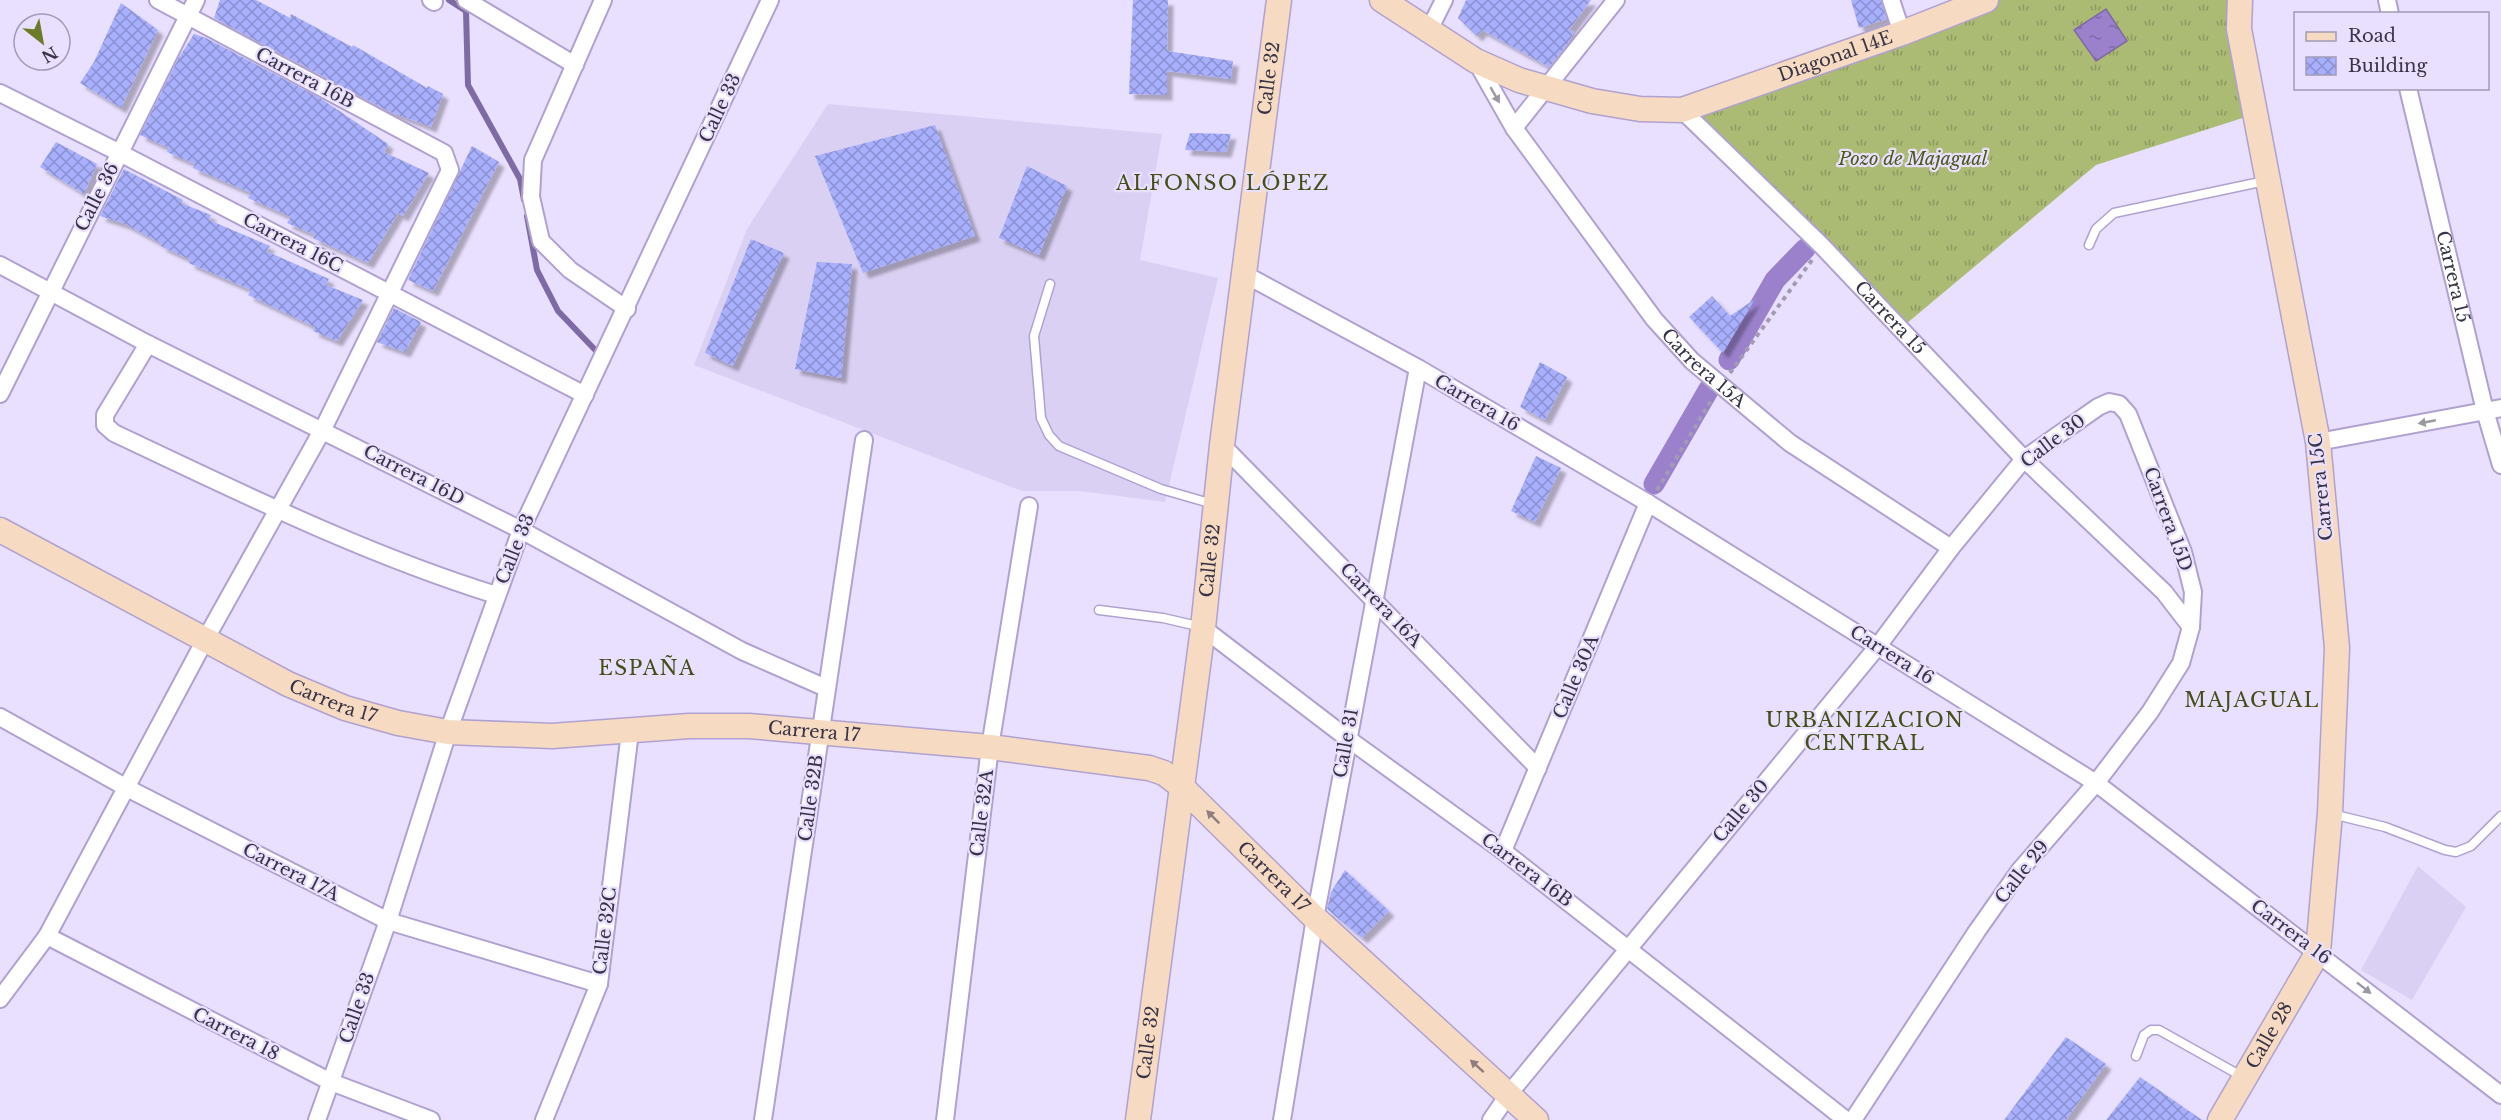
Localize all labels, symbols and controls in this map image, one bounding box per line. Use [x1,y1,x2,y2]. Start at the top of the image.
north arrow [12,12,72,72]
legend [2294,12,2489,90]
text: Road [2348,25,2396,47]
street label: Diagonal 14E [1775,26,1895,87]
street label: Calle 32 [1253,40,1285,116]
text: N [38,42,61,67]
street label: Carrera 16B [252,43,358,113]
text: Building [2348,55,2427,77]
street label: Calle 33 [694,70,746,146]
one-way arrow [1490,87,1500,104]
park label: Pozo de Majagual [1838,148,1988,170]
street label: Calle 36 [70,159,124,235]
district label: ALFONSO LÓPEZ [1115,170,1330,195]
street label: Carrera 16C [239,208,347,278]
street label: Carrera 15 [2431,229,2475,325]
street label: Carrera 15 [1850,276,1930,359]
street label: Carrera 15A [1657,324,1751,413]
street label: Carrera 16 [1430,370,1524,436]
street label: Calle 30 [2016,409,2090,473]
one-way arrow [2418,417,2437,426]
street label: Carrera 15C [2304,432,2338,542]
street label: Carrera 16D [360,440,468,510]
street label: Carrera 15D [2139,464,2197,574]
street label: Calle 33 [491,511,539,587]
street label: Calle 32 [1195,523,1225,598]
street label: Carrera 16A [1335,558,1427,653]
street label: Carrera 16 [1846,621,1938,689]
street label: Calle 30A [1548,631,1604,722]
district label: ESPAÑA [598,655,696,680]
street label: Carrera 17 [286,675,380,728]
district label: MAJAGUAL [2184,688,2320,712]
street label: Calle 31 [1329,706,1363,780]
district label: URBANIZACION CENTRAL [1765,708,1965,755]
street label: Carrera 17 [767,717,862,747]
street label: Calle 32B [794,753,828,843]
street label: Calle 32A [966,767,998,858]
street label: Calle 30 [1708,775,1774,847]
one-way arrow [1206,811,1220,825]
street label: Carrera 16B [1477,829,1577,911]
street label: Calle 29 [1990,836,2054,908]
street label: Carrera 17 [1233,837,1315,918]
street label: Carrera 17A [239,838,344,906]
street label: Calle 32C [589,886,621,976]
street label: Carrera 16 [2247,895,2335,969]
street label: Calle 33 [335,970,379,1046]
one-way arrow [2356,981,2372,994]
street label: Calle 28 [2241,998,2297,1073]
street label: Carrera 18 [189,1003,283,1065]
street label: Calle 32 [1132,1005,1164,1081]
one-way arrow [1470,1060,1484,1074]

